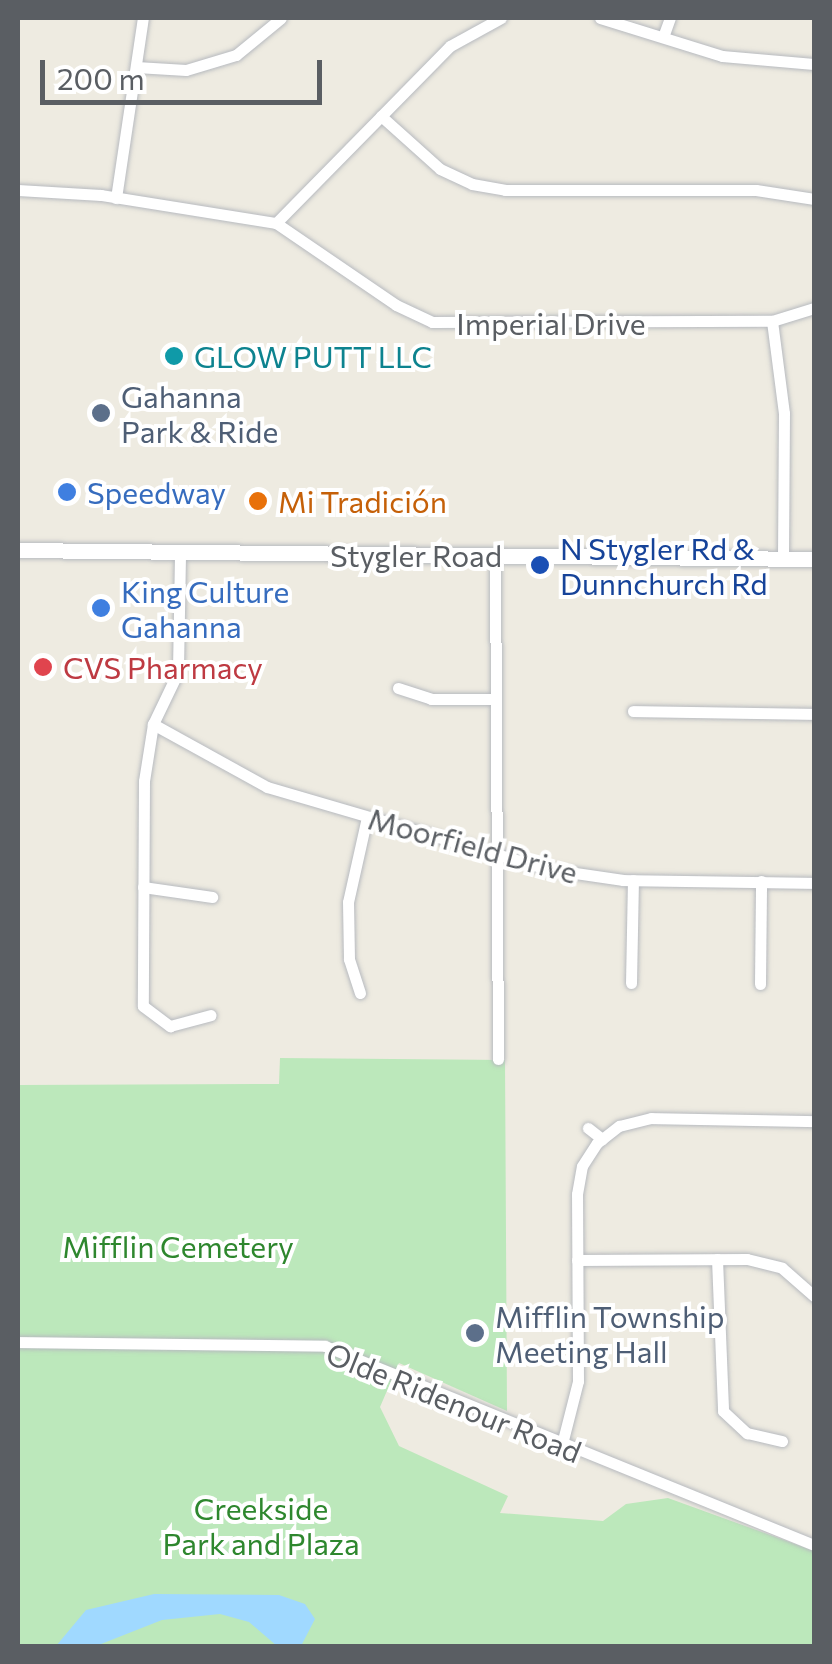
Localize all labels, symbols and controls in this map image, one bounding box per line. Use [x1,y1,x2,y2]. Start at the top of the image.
scale bar [45,40,328,102]
text: 200 m [57,59,145,96]
street label: Imperial Drive [456,305,646,341]
place label: GLOW PUTT LLC [194,338,432,374]
marker: GLOW PUTT LLC [163,345,185,367]
place label: Gahanna Park & Ride [121,378,278,448]
marker: Gahanna Park & Ride [90,402,112,424]
place label: Speedway [87,474,226,510]
marker: Speedway [56,481,78,503]
place label: Mi Tradición [278,483,447,519]
marker: Mi Tradición [247,490,269,512]
place label: N Stygler Rd & Dunnchurch Rd [560,530,768,600]
street label: Stygler Road [330,537,502,573]
marker: N Stygler Rd & Dunnchurch Rd [529,554,551,576]
place label: King Culture Gahanna [121,573,289,644]
marker: King Culture Gahanna [90,597,112,619]
place label: CVS Pharmacy [63,649,263,685]
marker: CVS Pharmacy [32,656,54,678]
street label: Moorfield Drive [364,800,582,890]
park label: Mifflin Cemetery [62,1228,294,1264]
place label: Mifflin Township Meeting Hall [495,1298,725,1368]
marker: Mifflin Township Meeting Hall [464,1322,486,1344]
street label: Olde Ridenour Road [321,1334,587,1470]
park label: Creekside Park and Plaza [162,1490,360,1560]

